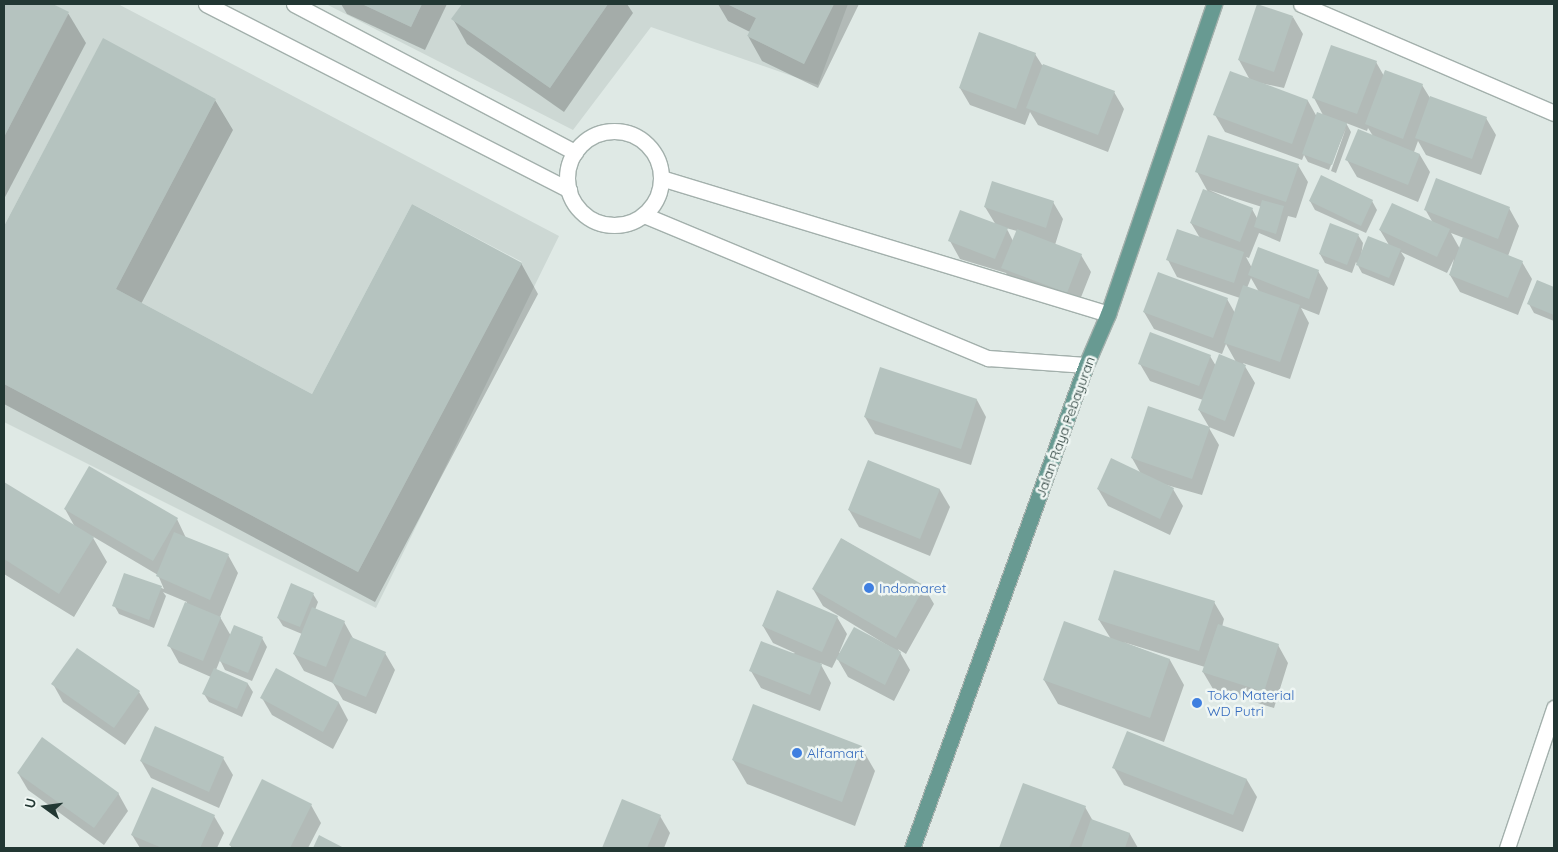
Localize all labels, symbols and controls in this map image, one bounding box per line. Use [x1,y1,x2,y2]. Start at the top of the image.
street label: Jalan Raya Pebayuran [1032,354,1098,500]
place label: Indomaret [879,580,947,596]
marker: Indomaret [863,582,875,594]
place label: Toko Material WD Putri [1207,687,1294,720]
marker: Toko Material WD Putri [1191,697,1203,709]
place label: Alfamart [807,745,864,761]
marker: Alfamart [791,747,803,759]
north arrow [20,782,70,832]
text: U [21,796,40,810]

